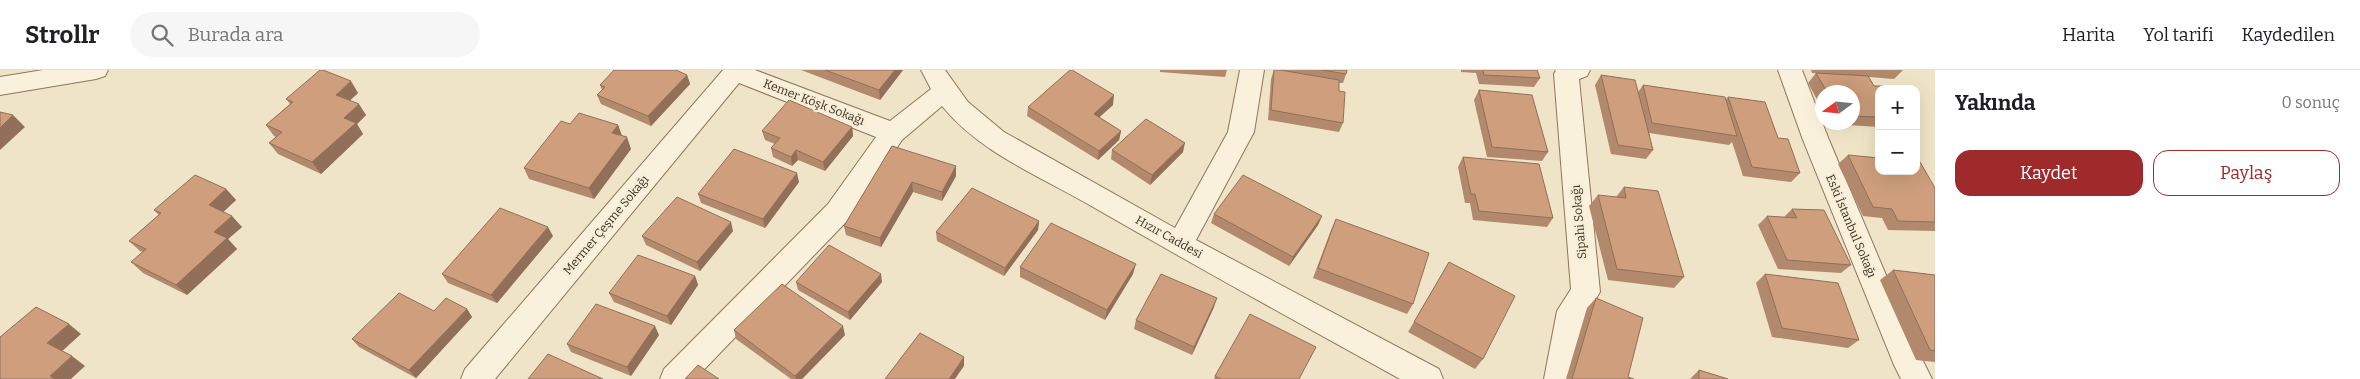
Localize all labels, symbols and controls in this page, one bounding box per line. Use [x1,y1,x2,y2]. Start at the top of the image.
search box [130,12,480,57]
text: Strollr [25,21,100,49]
icon: search [148,21,176,49]
text: Burada ara [188,23,283,46]
text: Harita [2062,24,2115,46]
text: Yol tarifi [2143,24,2214,46]
text: Kaydedilen [2242,24,2335,46]
street label: Kemer Köşk Sokağı [761,76,867,128]
north arrow [1815,85,1860,130]
map controls [1875,85,1920,175]
button: + [1875,85,1920,130]
text: Yakında [1955,90,2036,116]
text: 0 sonuç [2281,93,2340,112]
button: − [1875,130,1920,175]
button: Kaydet [1955,150,2143,196]
button: Paylaş [2153,150,2340,196]
street label: Mermer Çeşme Sokağı [560,172,652,277]
street label: Eski İstanbul Sokağı [1823,172,1880,280]
street label: Sipahi Sokağı [1569,184,1589,260]
street label: Hızır Caddesi [1133,213,1205,261]

